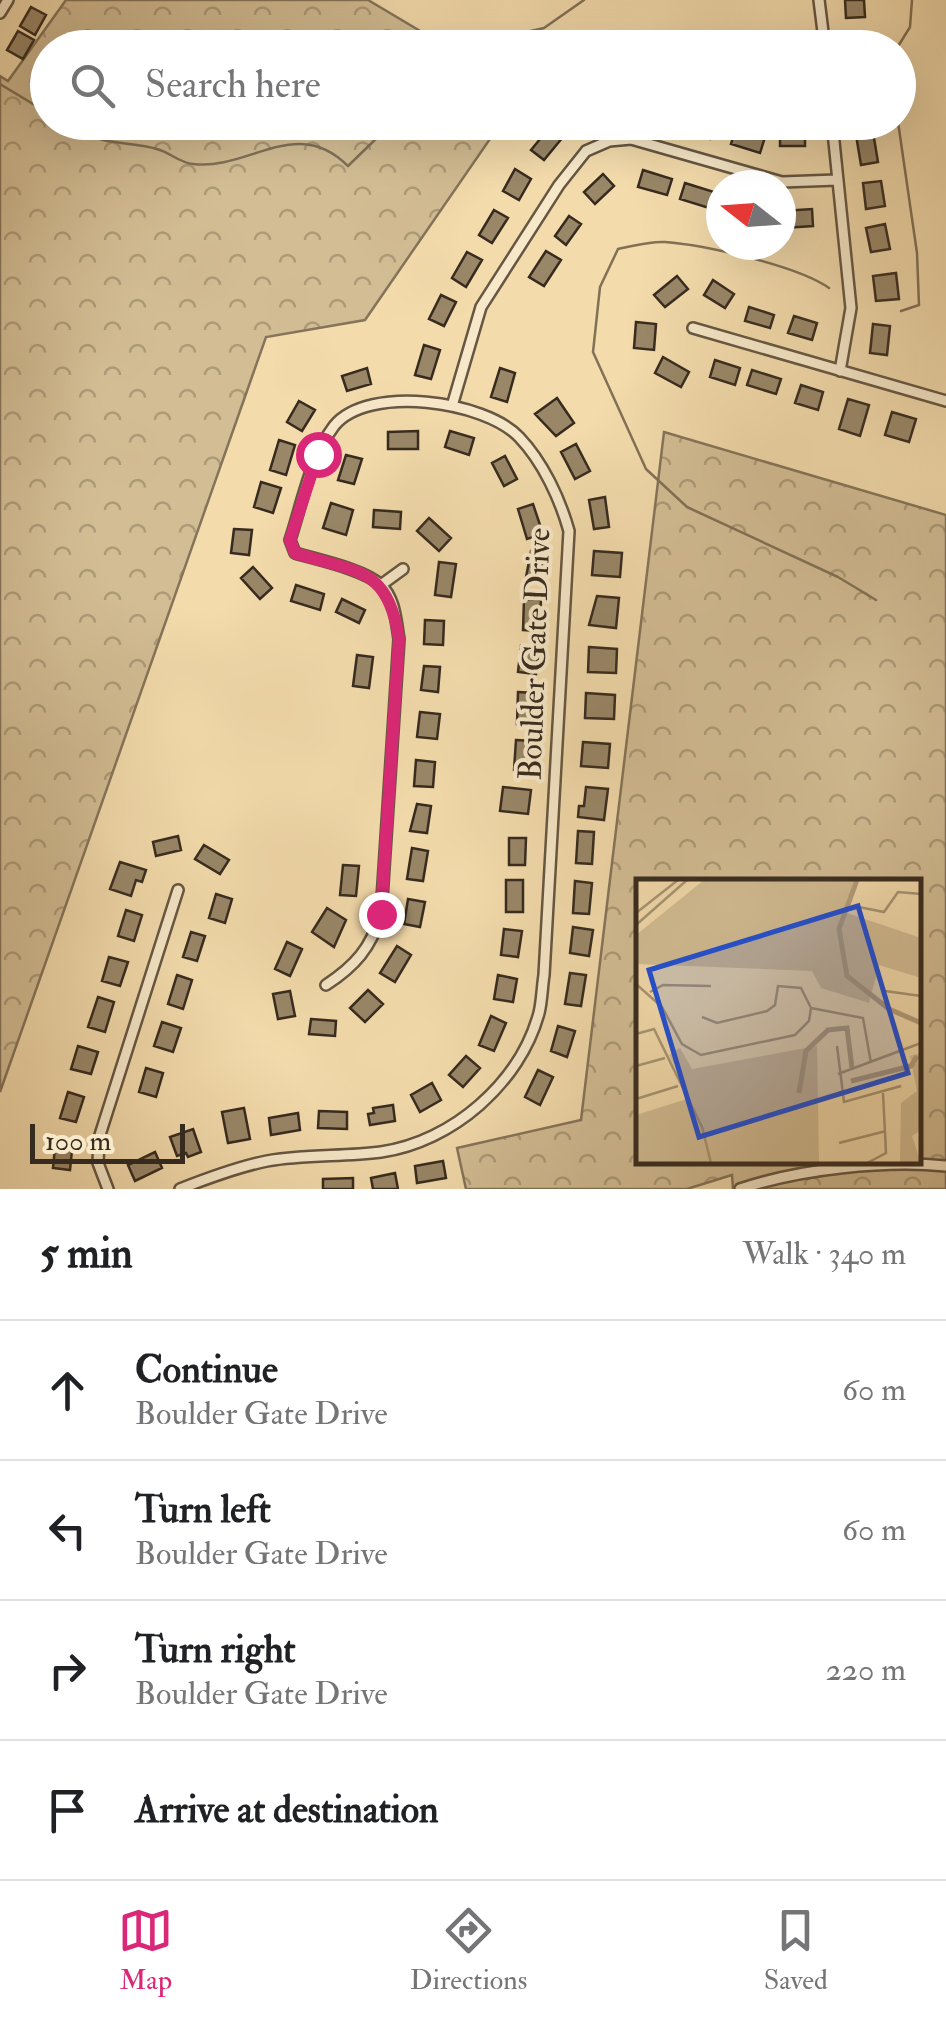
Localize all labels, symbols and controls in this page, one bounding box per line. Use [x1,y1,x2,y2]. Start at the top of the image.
search box [30,30,916,140]
icon: search [65,58,120,113]
text: Search here [145,61,321,109]
north arrow [706,170,796,260]
route start [296,432,342,478]
street label: Boulder Gate Drive [511,527,559,781]
inset map [636,879,921,1164]
route end [359,892,405,938]
scale bar [30,1119,185,1164]
text: 100 m [45,1124,111,1159]
text: 5 min [40,1228,133,1280]
text: Walk · 340 m [742,1234,906,1274]
text: Continue [135,1346,278,1394]
icon: ahead [40,1363,95,1418]
text: 60 m [842,1370,906,1410]
text: Boulder Gate Drive [135,1394,388,1434]
text: Turn left [135,1486,271,1534]
icon: left [40,1503,95,1558]
text: 60 m [842,1510,906,1550]
text: Boulder Gate Drive [135,1534,388,1574]
text: Turn right [135,1626,296,1674]
icon: right [40,1643,95,1698]
text: 220 m [826,1650,906,1690]
text: Boulder Gate Drive [135,1674,388,1714]
icon: arrive [40,1783,95,1838]
text: Arrive at destination [135,1786,439,1834]
tab: Map [118,1903,173,1998]
tab: Directions [410,1903,527,1998]
tab: Saved [764,1903,828,1998]

